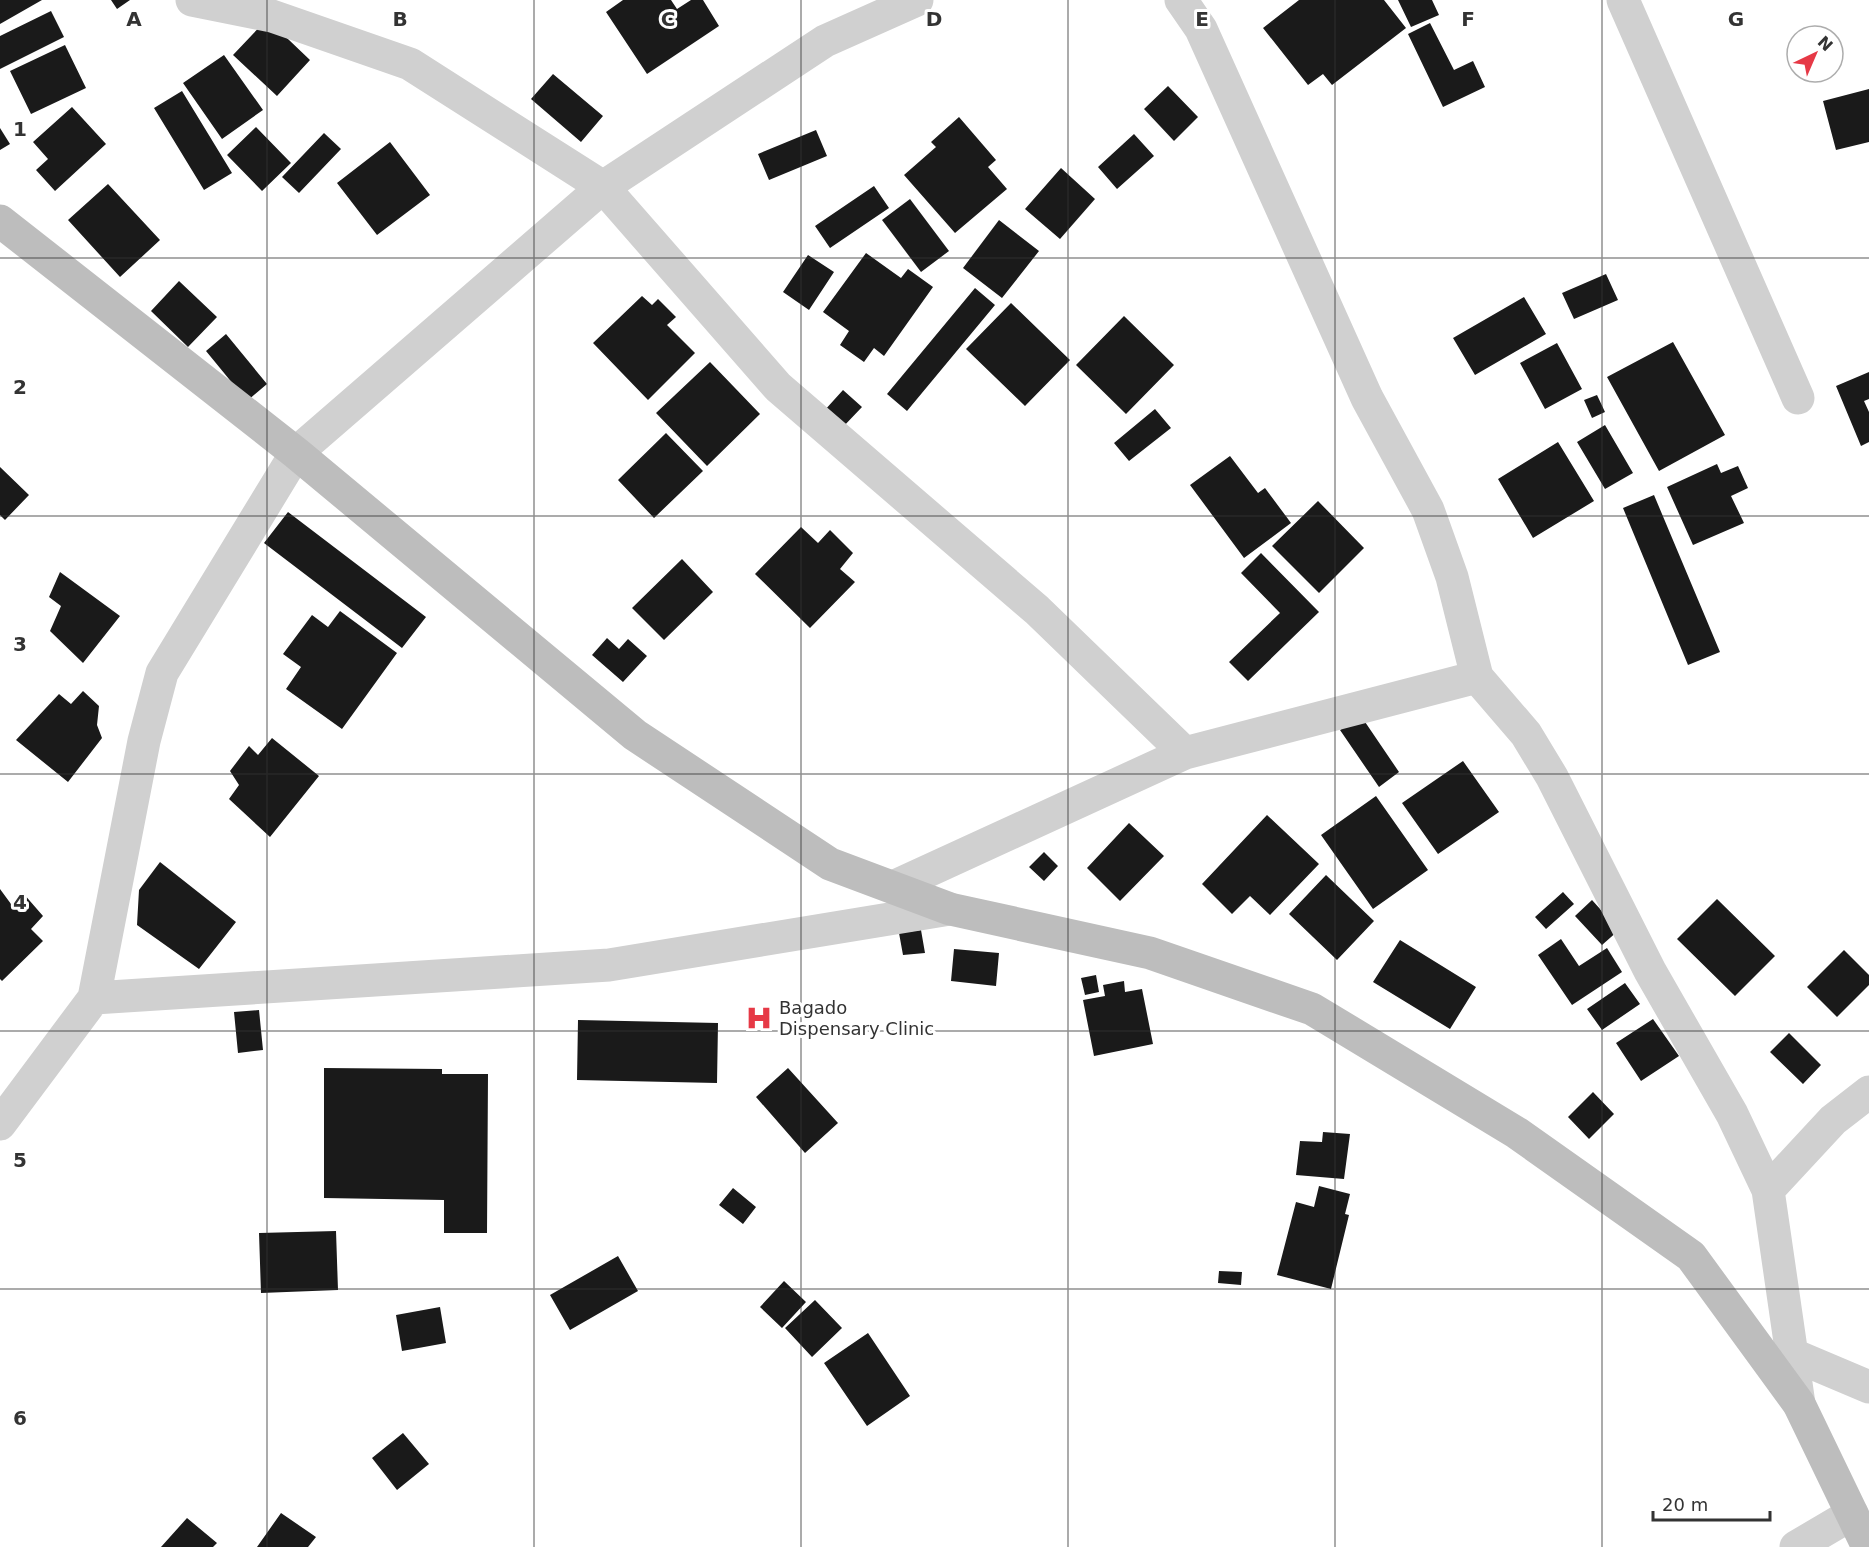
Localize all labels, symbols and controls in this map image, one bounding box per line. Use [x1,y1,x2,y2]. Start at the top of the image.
text: A [126,7,142,31]
text: B [392,7,408,31]
text: C [661,7,675,31]
text: D [926,7,942,31]
text: E [1195,7,1209,31]
text: F [1461,7,1475,31]
text: G [1728,7,1744,31]
north arrow [1785,24,1845,84]
text: N [1814,32,1836,55]
text: 1 [13,117,27,141]
text: 2 [13,375,27,399]
text: 3 [13,632,27,656]
text: 4 [13,890,27,914]
place label: Bagado Dispensary Clinic [779,997,934,1039]
hospital icon: Bagado Dispensary Clinic [744,1003,774,1033]
text: 5 [13,1148,27,1172]
text: 6 [13,1406,27,1430]
scale bar [1653,1484,1770,1522]
text: 20 m [1662,1494,1708,1515]

